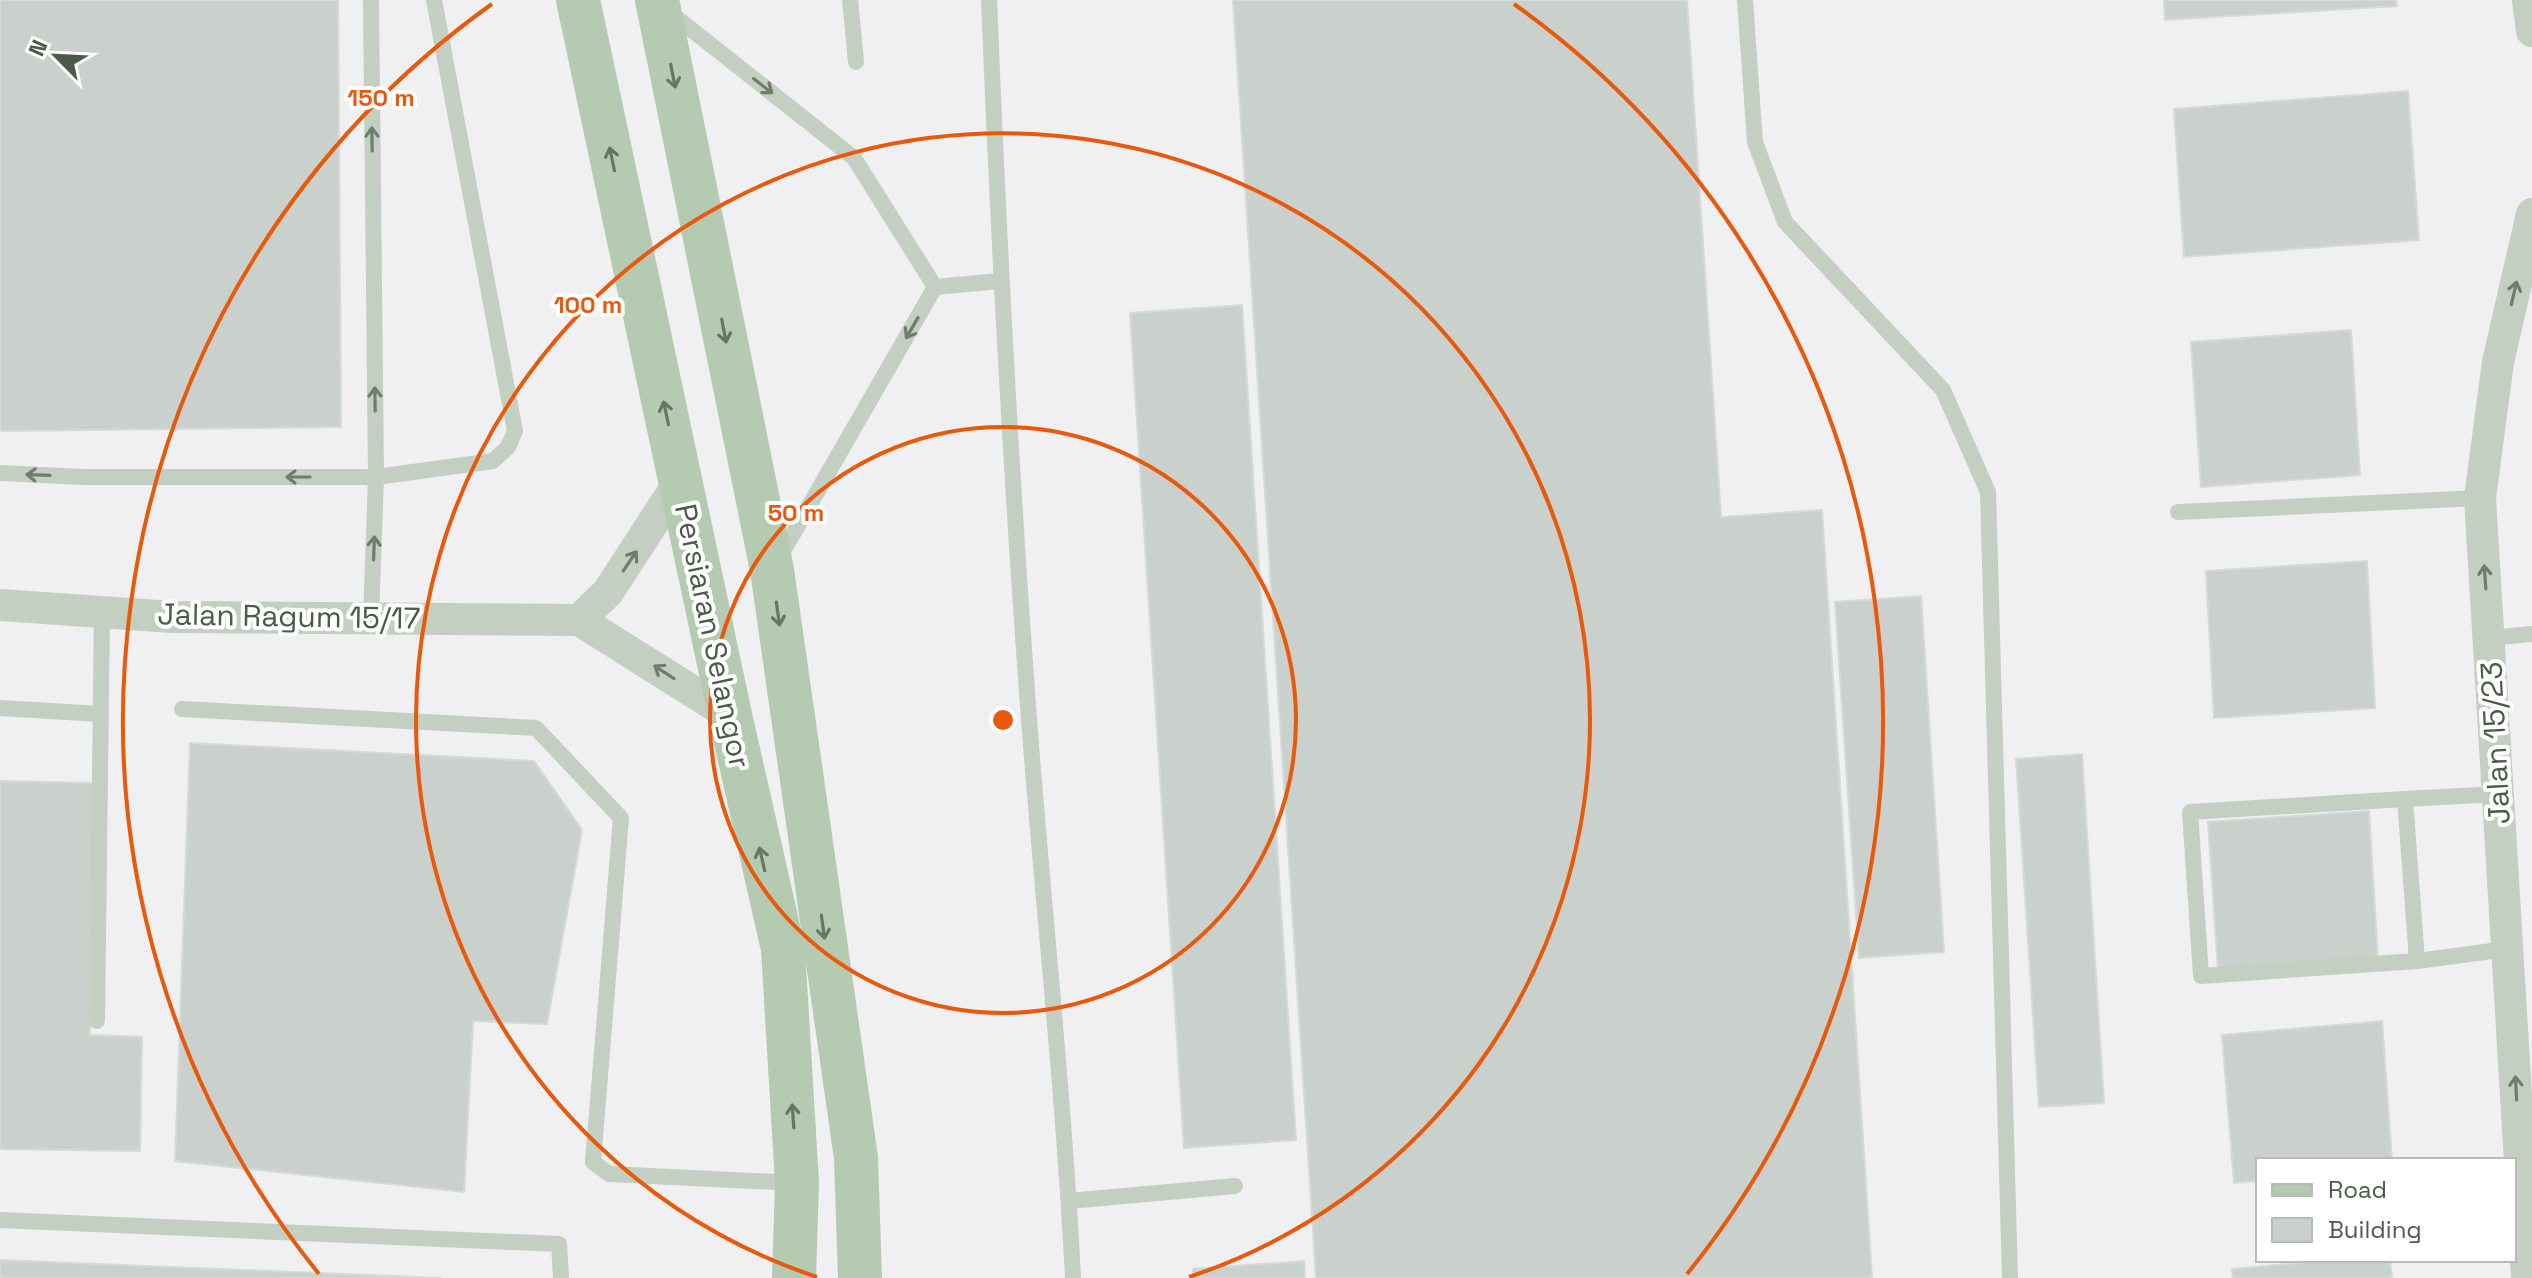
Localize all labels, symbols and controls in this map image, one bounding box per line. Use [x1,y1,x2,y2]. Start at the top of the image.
north arrow [16,16,96,96]
text: N [22,35,54,60]
one-way arrow [666,63,681,89]
one-way arrow [752,77,773,94]
text: 150 m [347,82,415,113]
one-way arrow [364,126,380,153]
one-way arrow [604,146,619,172]
one-way arrow [2508,280,2523,306]
text: 100 m [554,289,622,320]
one-way arrow [904,316,920,339]
one-way arrow [717,318,732,344]
one-way arrow [367,386,383,413]
one-way arrow [658,401,673,426]
one-way arrow [25,467,52,482]
one-way arrow [285,469,312,485]
text: 50 m [768,497,824,528]
street label: Persiaran Selangor [666,500,760,772]
one-way arrow [366,535,381,562]
one-way arrow [622,551,638,573]
one-way arrow [2477,564,2492,591]
street label: Jalan Ragum 15/17 [157,594,421,638]
one-way arrow [771,601,786,626]
street label: Jalan 15/23 [2471,661,2519,825]
one-way arrow [654,664,676,681]
centre of rings [989,706,1017,734]
one-way arrow [754,846,769,872]
one-way arrow [816,914,831,939]
one-way arrow [2508,1075,2523,1102]
one-way arrow [785,1103,800,1130]
legend [2256,1158,2516,1262]
text: Road [2328,1174,2387,1205]
text: Building [2328,1214,2422,1245]

